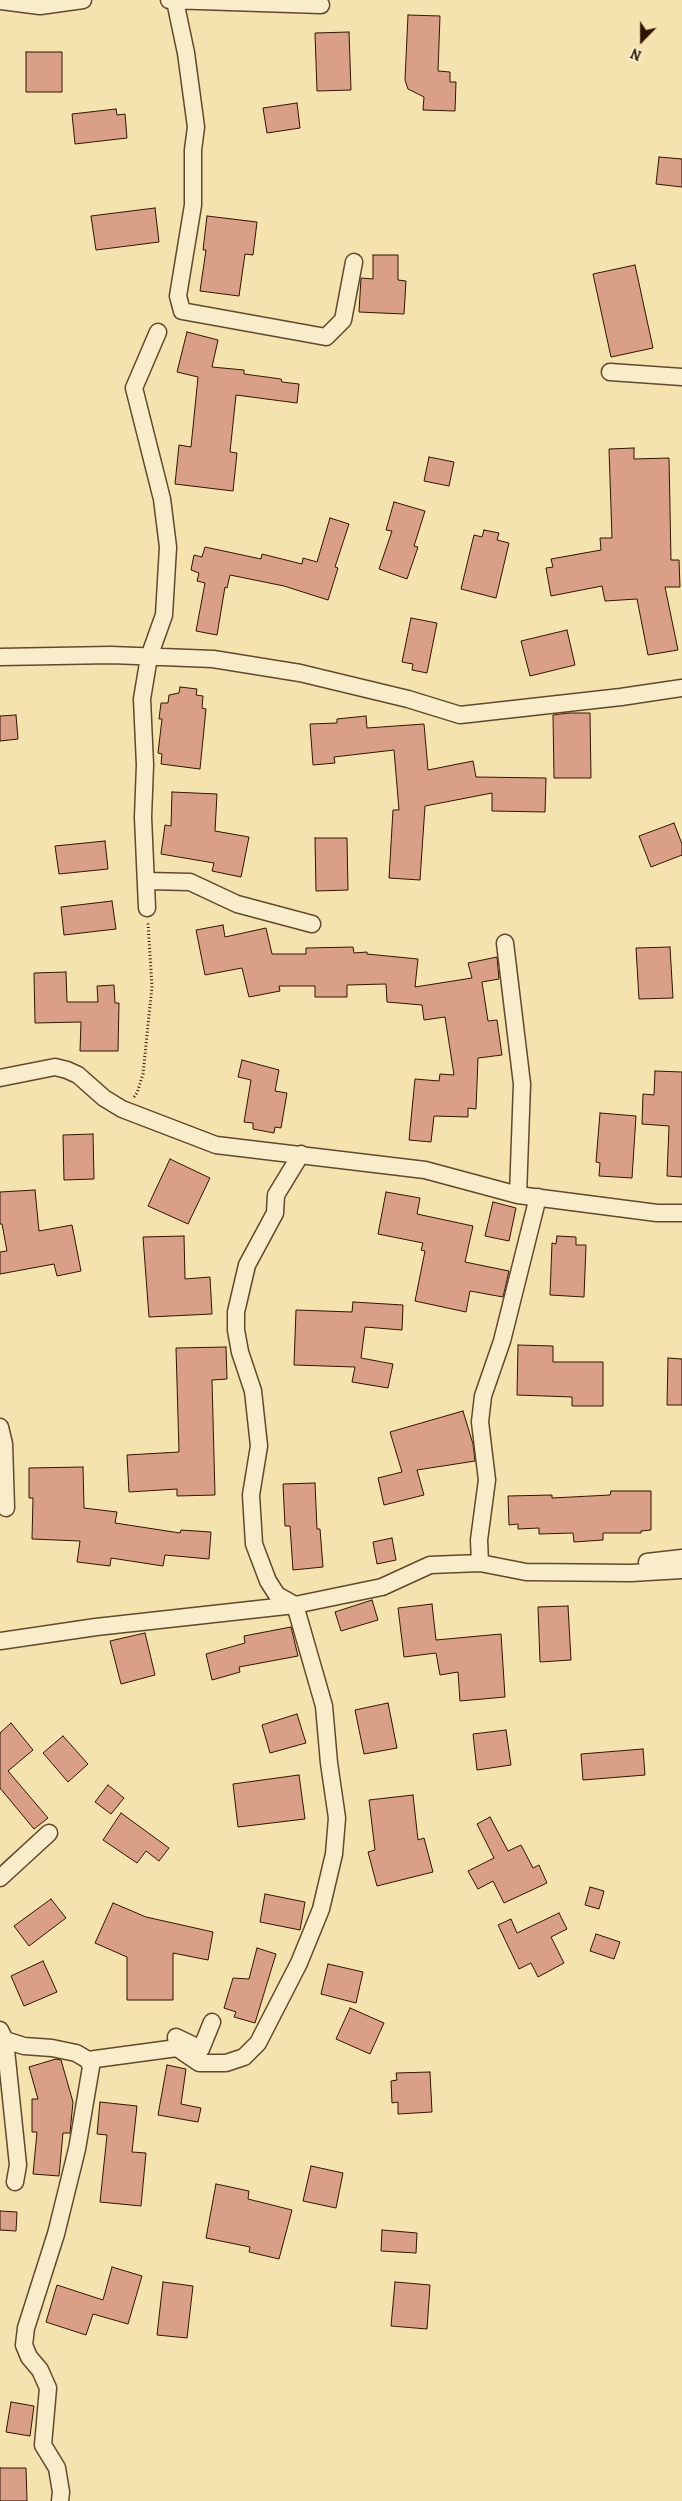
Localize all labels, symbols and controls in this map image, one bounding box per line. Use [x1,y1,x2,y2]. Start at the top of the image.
north arrow [617,15,667,65]
text: N [628,44,644,65]

